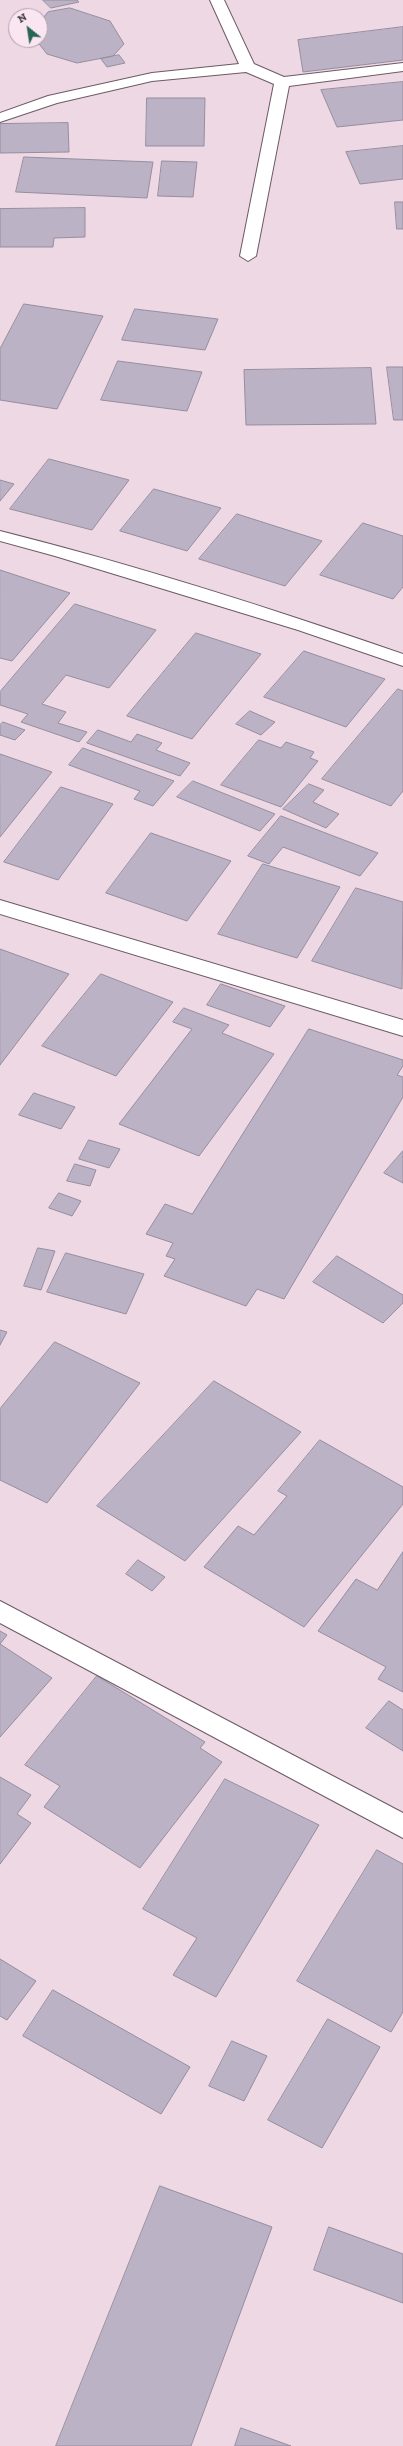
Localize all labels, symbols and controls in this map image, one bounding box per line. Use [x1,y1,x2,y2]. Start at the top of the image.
north arrow [8,8,48,48]
text: N [15,10,29,26]

